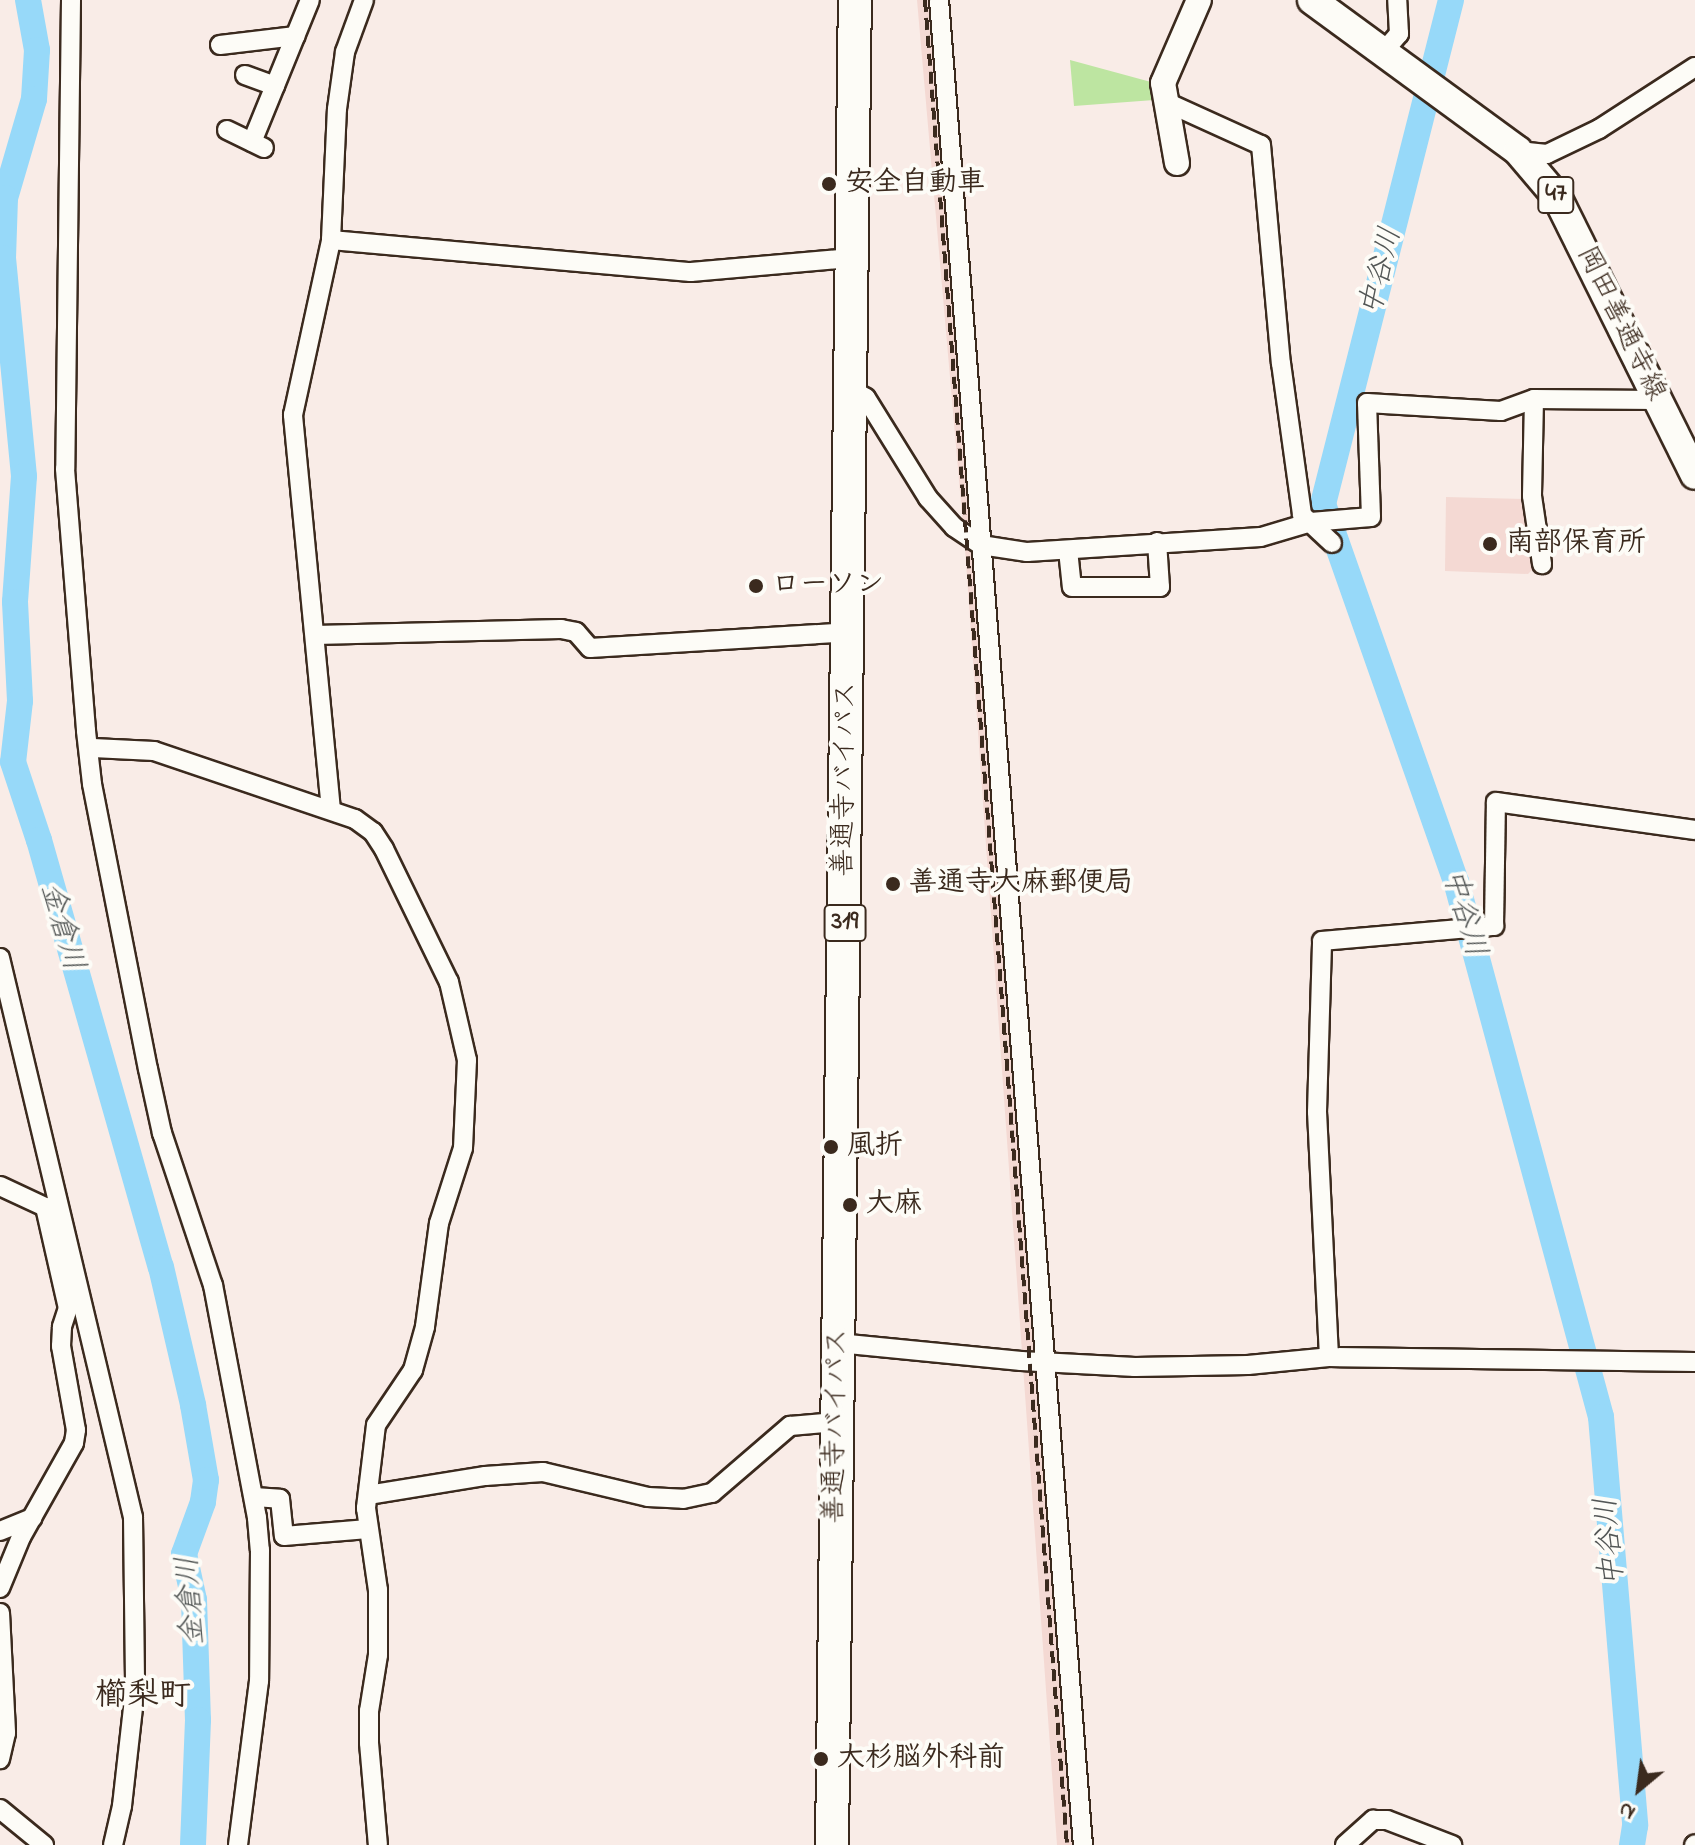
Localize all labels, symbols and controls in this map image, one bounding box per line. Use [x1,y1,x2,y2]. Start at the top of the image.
place label: 安全自動車 [845,167,985,201]
road number: 47 [1536,173,1576,217]
marker: 安全自動車 [820,175,838,193]
water label: 中谷川 [1354,224,1410,320]
street label: 岡田善通寺線 [1568,241,1672,407]
place label: 南部保育所 [1506,527,1646,561]
marker: 南部保育所 [1481,535,1499,553]
place label: ローソン [772,569,884,603]
marker: ローソン [747,577,765,595]
street label: 善通寺バイパス [827,681,865,877]
water label: 中谷川 [1433,865,1493,961]
place label: 善通寺大麻郵便局 [909,867,1133,901]
marker: 善通寺大麻郵便局 [884,875,902,893]
water label: 金倉川 [31,879,91,975]
road number: 319 [823,901,867,945]
place label: 風折 [847,1130,903,1164]
marker: 風折 [822,1138,840,1156]
place label: 大麻 [866,1188,922,1222]
marker: 大麻 [841,1196,859,1214]
street label: 善通寺バイパス [818,1328,856,1524]
water label: 中谷川 [1589,1496,1633,1588]
water label: 金倉川 [171,1555,213,1647]
district label: 櫛梨町 [95,1678,191,1716]
place label: 大杉脳外科前 [837,1742,1005,1776]
north arrow [1599,1749,1679,1829]
marker: 大杉脳外科前 [812,1750,830,1768]
text: N [1613,1792,1642,1828]

